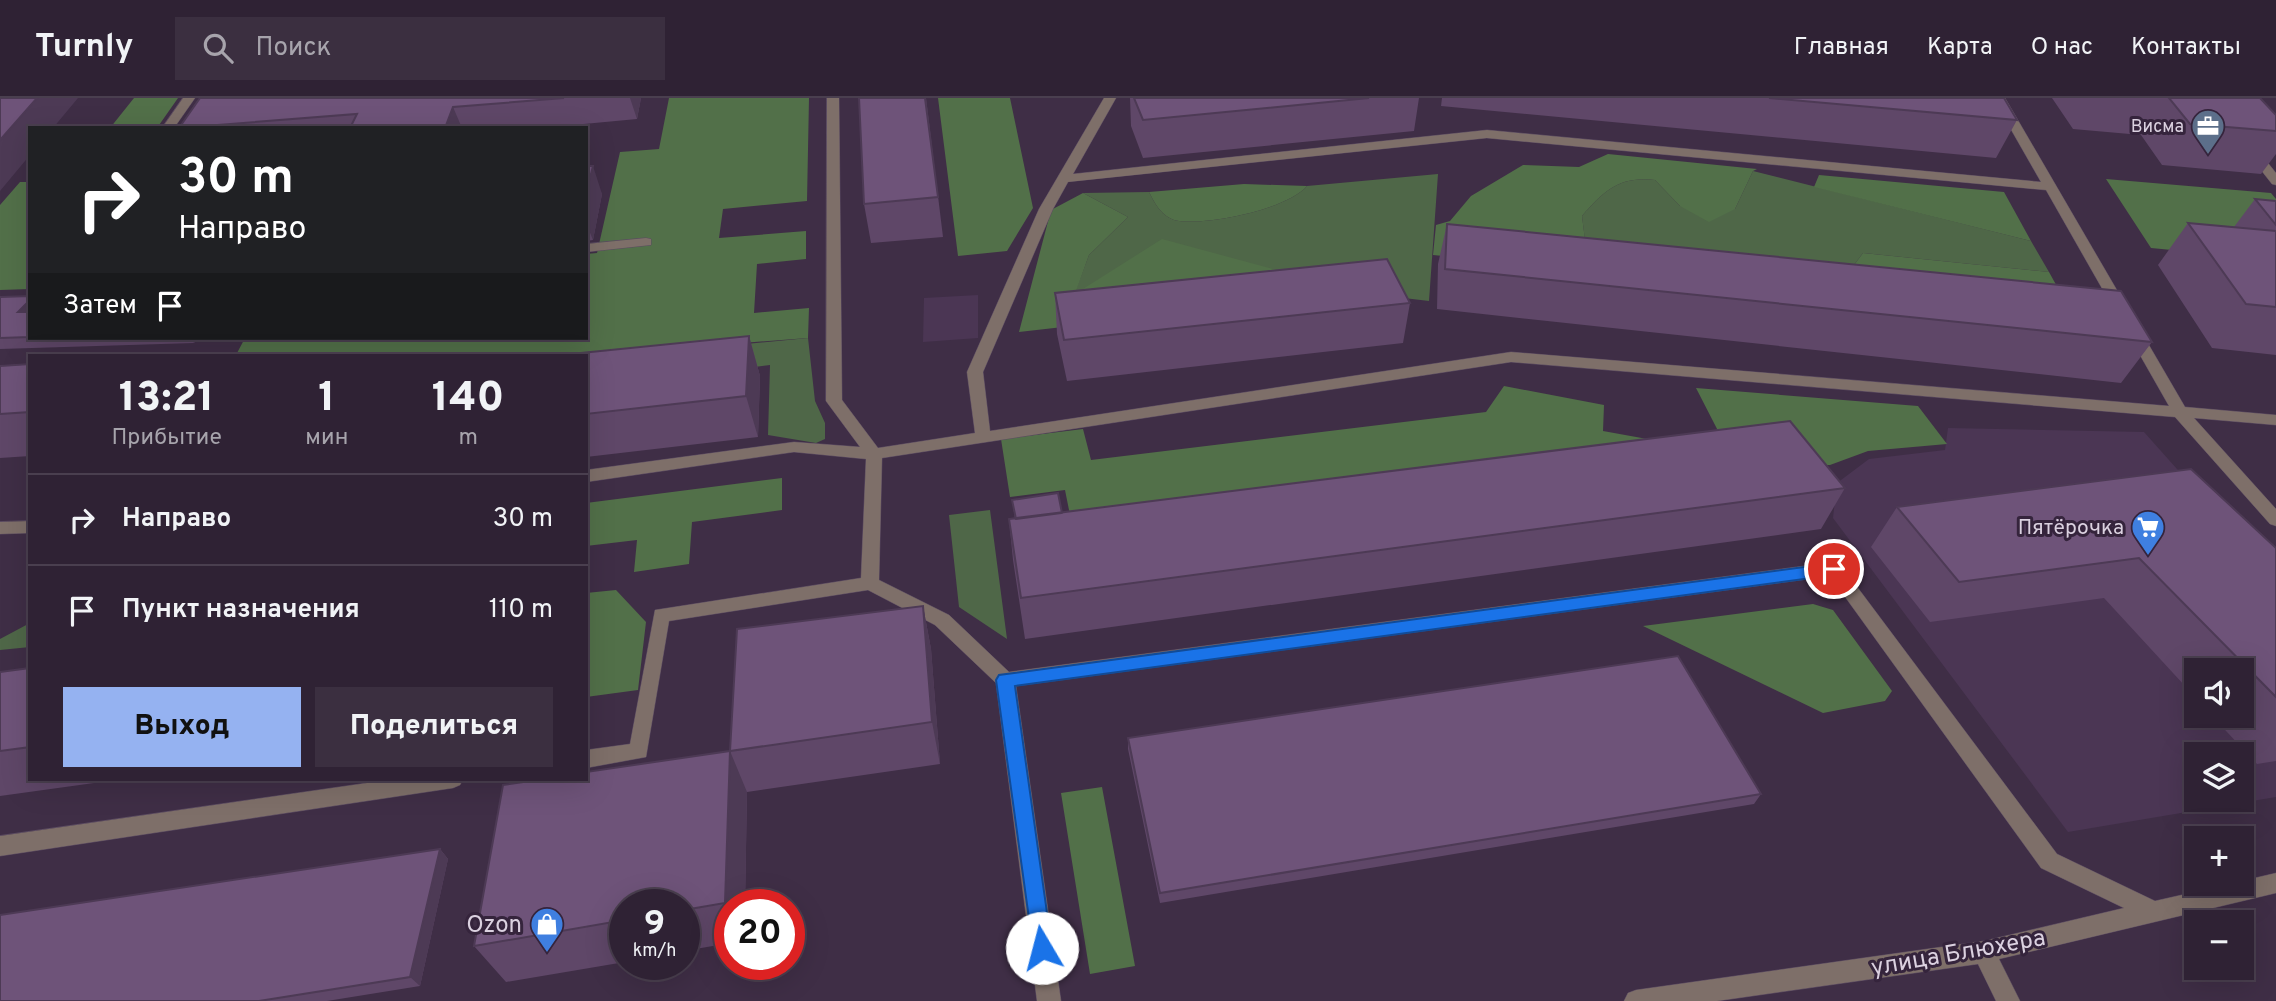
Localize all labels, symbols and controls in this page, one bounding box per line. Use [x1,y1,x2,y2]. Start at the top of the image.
search box [175,17,665,80]
text: Turnly [35,27,133,69]
icon: search [199,29,237,67]
text: Поиск [255,32,331,65]
text: Главная [1794,33,1889,63]
text: Карта [1927,33,1993,63]
text: О нас [2031,33,2093,63]
text: Контакты [2131,33,2241,63]
office icon: Висма [2189,107,2227,156]
place label: Висма [2131,116,2184,139]
text: 30 m [178,149,294,211]
icon: right [63,154,154,245]
text: Направо [178,210,306,250]
icon: arrive [151,287,189,325]
text: Затем [63,290,137,323]
text: 13:21 [119,373,215,426]
text: 1 [318,373,335,426]
text: 140 [432,373,504,426]
text: Прибытие [112,424,222,453]
text: мин [305,424,348,453]
text: m [458,424,478,453]
icon: right [63,501,101,539]
text: Направо [122,503,231,536]
text: 30 m [493,503,553,536]
supermarket icon: Пятёрочка [2129,508,2167,557]
place label: Пятёрочка [2018,515,2124,542]
pin [1804,539,1864,599]
icon: arrive [1815,550,1853,588]
icon: arrive [63,592,101,630]
text: Пункт назначения [122,594,360,627]
text: 110 m [489,594,553,627]
map controls [2184,658,2254,980]
button: sound [2184,658,2254,728]
button: Выход [63,687,301,767]
button: Поделиться [315,687,553,767]
button: layers [2184,742,2254,812]
button: + [2184,826,2254,896]
speed limit sign: 20 [714,889,805,980]
text: 9 [644,903,665,947]
shop icon: Ozon [528,905,566,954]
button: − [2184,910,2254,980]
place label: Ozon [466,911,522,941]
position arrow [1005,911,1079,985]
street label: улица Блюхера [1869,924,2048,984]
text: km/h [633,940,676,963]

